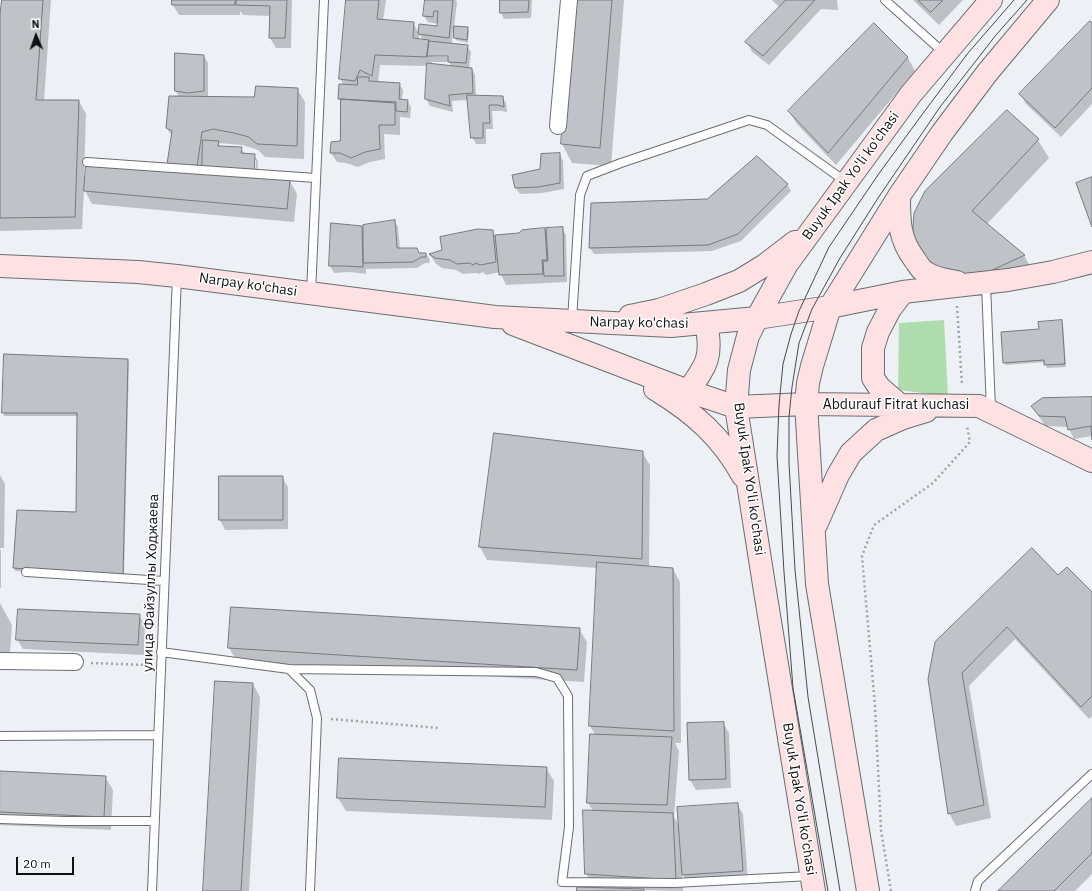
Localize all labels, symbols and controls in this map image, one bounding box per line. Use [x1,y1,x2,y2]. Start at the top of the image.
north arrow [16,16,56,56]
text: N [31,17,40,31]
street label: Buyuk Ipak Yo'li ko'chasi [799,109,903,243]
street label: Narpay ko'chasi [198,270,298,300]
street label: Narpay ko'chasi [589,314,689,332]
street label: Abdurauf Fitrat kuchasi [823,397,969,413]
street label: Buyuk Ipak Yo'li ko'chasi [730,401,768,557]
street label: улица Файзуллы Ходжаева [139,494,163,672]
street label: Buyuk Ipak Yo'li ko'chasi [779,721,819,877]
scale bar [18,849,76,875]
text: 20 m [23,856,51,871]

